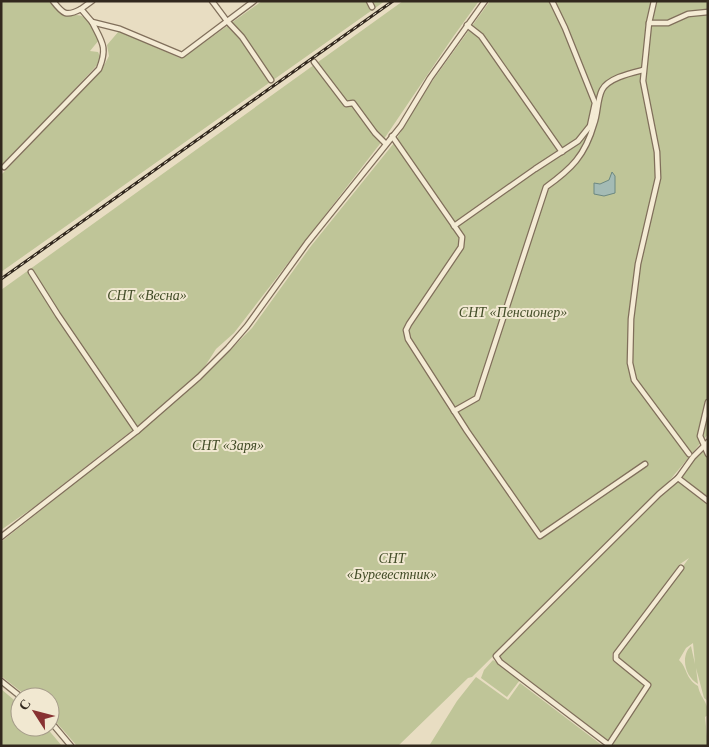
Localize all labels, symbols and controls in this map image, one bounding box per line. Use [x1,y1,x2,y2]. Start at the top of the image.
park label: СНТ «Весна» [107,288,187,303]
park label: СНТ «Пенсионер» [459,305,567,320]
park label: СНТ «Заря» [192,438,264,453]
park label: СНТ «Буревестник» [347,551,437,582]
north arrow [10,687,60,737]
text: С [16,696,34,713]

